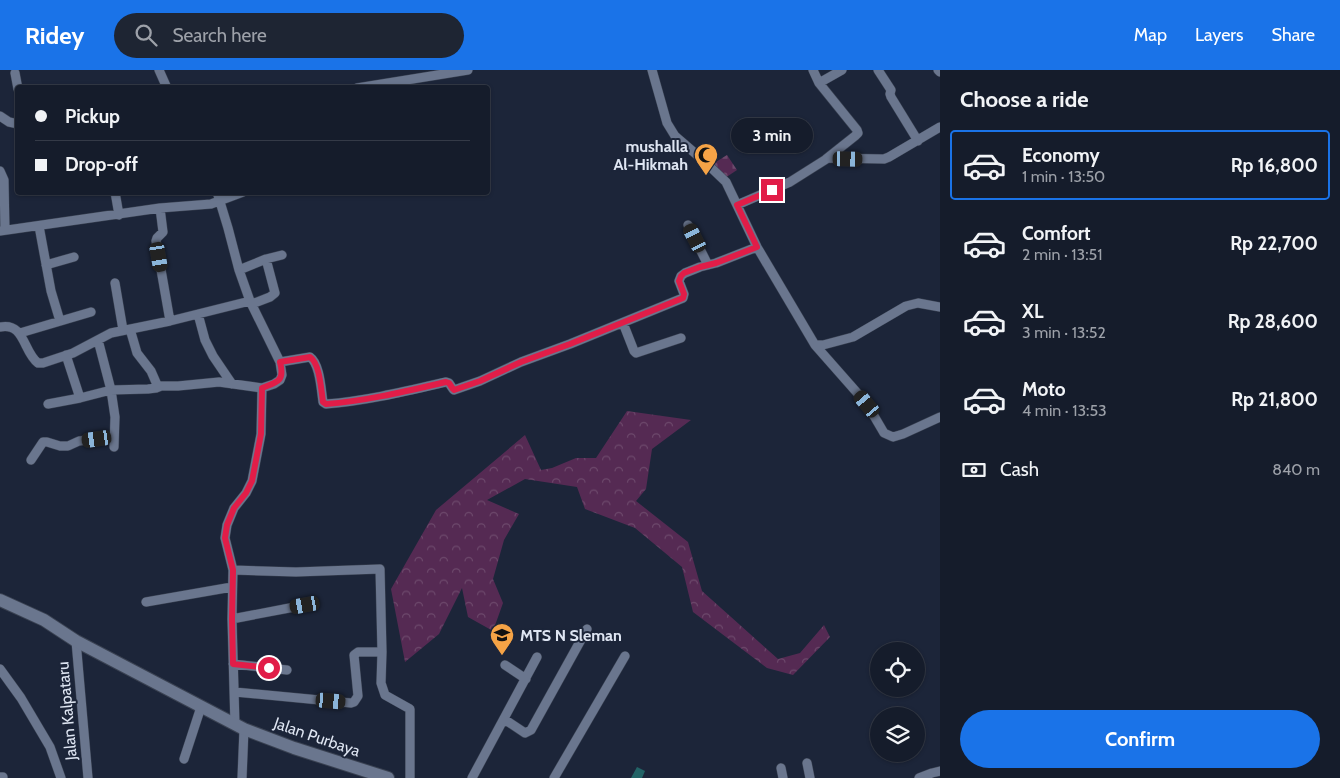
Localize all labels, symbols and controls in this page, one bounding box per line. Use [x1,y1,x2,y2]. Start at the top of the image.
search box [114,13,464,58]
text: Ridey [25,21,84,50]
icon: search [132,21,160,49]
text: Search here [172,24,267,47]
text: Map [1134,24,1167,46]
text: Layers [1195,24,1244,46]
text: Share [1272,24,1315,46]
text: Choose a ride [960,86,1089,113]
text: Pickup [65,105,120,128]
callout: 3 min [731,118,813,152]
text: 3 min [753,126,791,145]
place label: mushalla Al-Hikmah [613,137,688,174]
mosque icon: mushalla Al-Hikmah [693,142,719,176]
icon: car [962,143,1007,188]
text: Economy [1022,144,1100,167]
car [832,151,863,167]
text: Drop-off [65,153,138,176]
text: Rp 16,800 [1231,154,1318,177]
text: 1 min · 13:50 [1022,167,1105,186]
route end [761,179,783,201]
car [681,221,708,255]
icon: car [962,221,1007,266]
text: Comfort [1022,222,1091,245]
text: Rp 22,700 [1230,232,1318,255]
car [149,241,168,273]
text: 2 min · 13:51 [1022,245,1102,264]
icon: car [962,299,1007,344]
text: XL [1022,300,1043,323]
text: Rp 28,600 [1228,310,1318,333]
text: 3 min · 13:52 [1022,323,1106,342]
icon: car [962,377,1007,422]
text: Moto [1022,378,1066,401]
car [851,388,882,420]
text: Rp 21,800 [1231,388,1318,411]
text: 4 min · 13:53 [1022,401,1107,420]
car [81,429,112,449]
icon: cash [960,456,988,484]
text: Cash [1000,458,1039,481]
text: 840 m [1272,460,1320,479]
car [288,595,321,615]
school or university icon: MTS N Sleman [489,622,515,656]
place label: MTS N Sleman [520,626,622,645]
map controls [870,642,925,762]
button: locate [870,642,925,697]
route start [258,657,280,679]
street label: Jalan Kalpataru [53,661,81,762]
car [315,692,346,710]
button: layers [870,707,925,762]
button: Confirm [960,710,1320,768]
street label: Jalan Purbaya [270,713,363,761]

